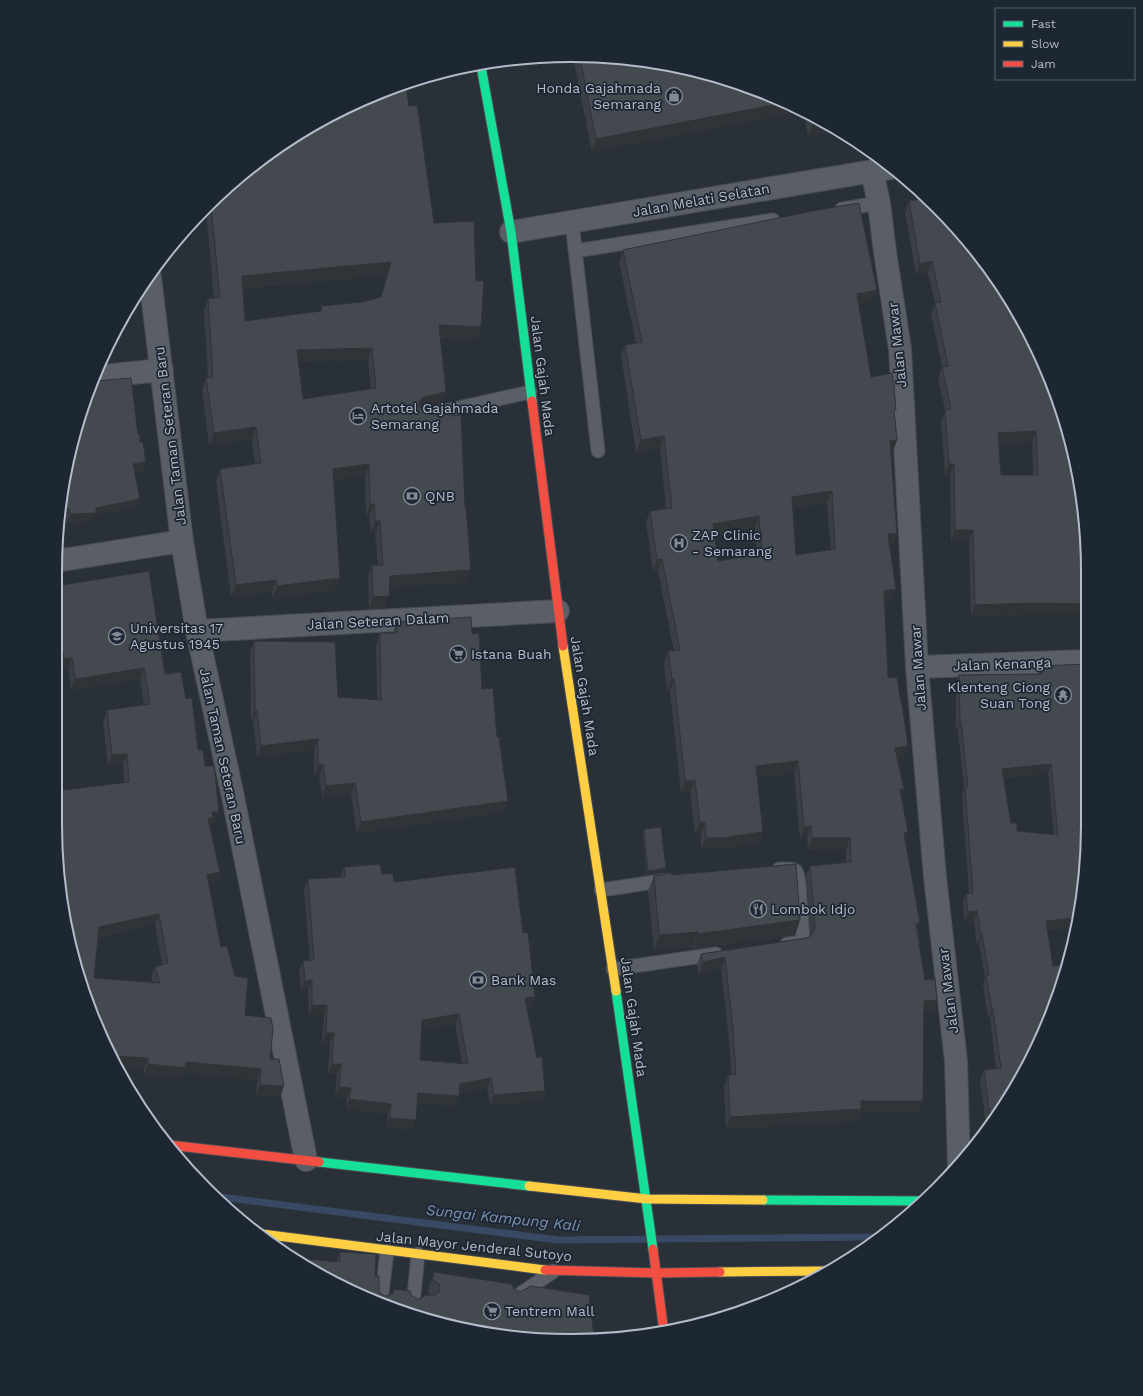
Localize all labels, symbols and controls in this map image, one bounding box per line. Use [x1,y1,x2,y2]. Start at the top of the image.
legend [995,8,1135,80]
text: Fast [1031,17,1056,31]
text: Slow [1031,37,1059,51]
text: Jam [1031,57,1056,71]
place label: Honda Gajahmada Semarang [536,80,662,112]
shop icon: Honda Gajahmada Semarang [664,86,684,106]
street label: Jalan Melati Selatan [631,180,771,220]
street label: Jalan Mawar [885,301,909,389]
street label: Jalan Gajah Mada [528,315,558,437]
street label: Jalan Taman Seteran Baru [151,346,189,526]
place label: Artotel Gajahmada Semarang [371,400,499,432]
hotel icon: Artotel Gajahmada Semarang [348,406,368,426]
bank icon: QNB [402,486,422,506]
place label: QNB [425,488,455,504]
place label: ZAP Clinic - Semarang [692,527,772,559]
hospital icon: ZAP Clinic - Semarang [669,533,689,553]
street label: Jalan Seteran Dalam [306,609,450,633]
place label: Universitas 17 Agustus 1945 [130,620,223,652]
street label: Jalan Mawar [907,624,929,711]
school or university icon: Universitas 17 Agustus 1945 [107,626,127,646]
street label: Jalan Gajah Mada [568,635,602,757]
supermarket icon: Istana Buah [448,644,468,664]
place label: Istana Buah [471,646,552,662]
street label: Jalan Kenanga [952,654,1052,674]
street label: Jalan Taman Seteran Baru [197,666,249,846]
place label: Klenteng Ciong Suan Tong [947,679,1051,711]
temple icon: Klenteng Ciong Suan Tong [1053,685,1073,705]
restaurant icon: Lombok Idjo [748,899,768,919]
place label: Lombok Idjo [771,901,855,917]
street label: Jalan Mawar [935,947,961,1035]
street label: Jalan Gajah Mada [618,956,650,1078]
bank icon: Bank Mas [468,970,488,990]
place label: Bank Mas [491,972,556,988]
water label: Sungai Kampung Kali [425,1201,582,1235]
street label: Jalan Mayor Jenderal Sutoyo [375,1228,573,1264]
supermarket icon: Tentrem Mall [482,1301,502,1321]
place label: Tentrem Mall [505,1303,595,1319]

